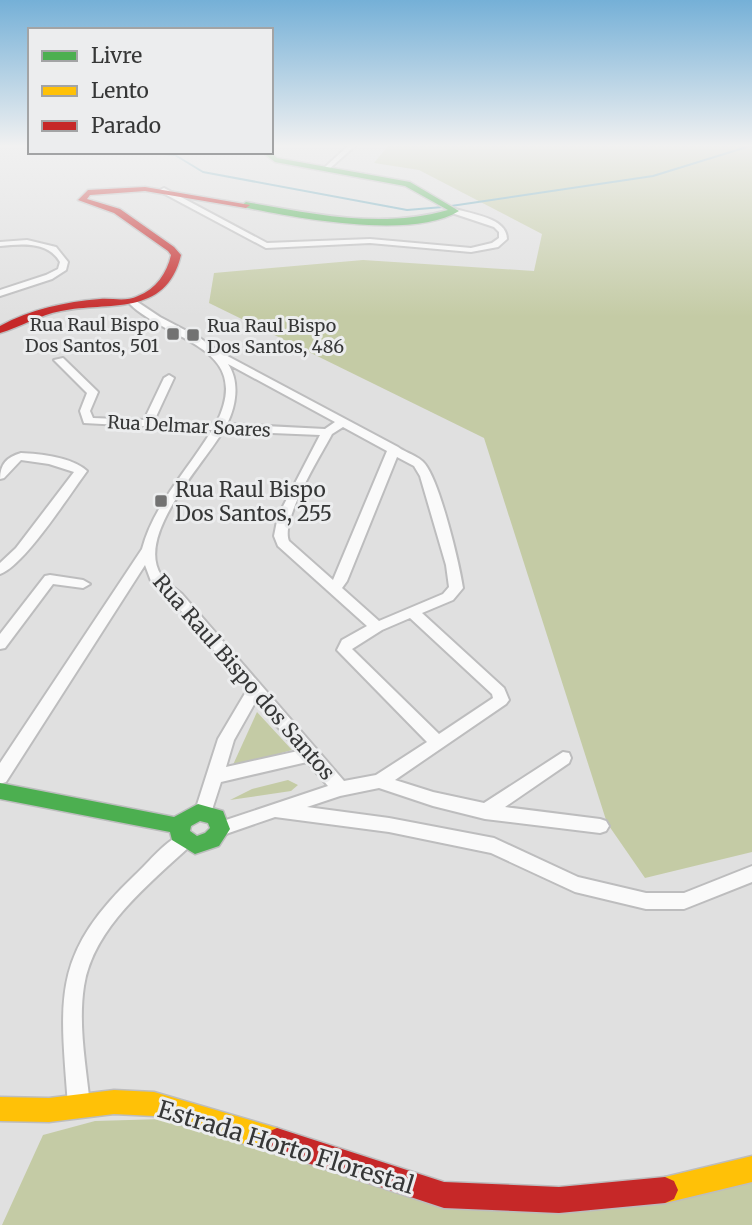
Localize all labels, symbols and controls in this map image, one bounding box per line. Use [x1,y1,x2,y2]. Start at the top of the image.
legend [28,28,273,154]
text: Livre [91,42,142,69]
text: Lento [91,77,149,104]
text: Parado [91,112,161,139]
place label: Rua Raul Bispo Dos Santos, 501 [25,313,159,357]
place label: Rua Raul Bispo Dos Santos, 486 [207,314,344,358]
marker: Rua Raul Bispo Dos Santos, 501 [165,326,181,342]
marker: Rua Raul Bispo Dos Santos, 486 [185,327,201,343]
street label: Rua Delmar Soares [107,410,271,442]
place label: Rua Raul Bispo Dos Santos, 255 [175,476,332,527]
marker: Rua Raul Bispo Dos Santos, 255 [153,493,169,509]
street label: Rua Raul Bispo dos Santos [147,569,341,785]
street label: Estrada Horto Florestal [154,1093,418,1201]

